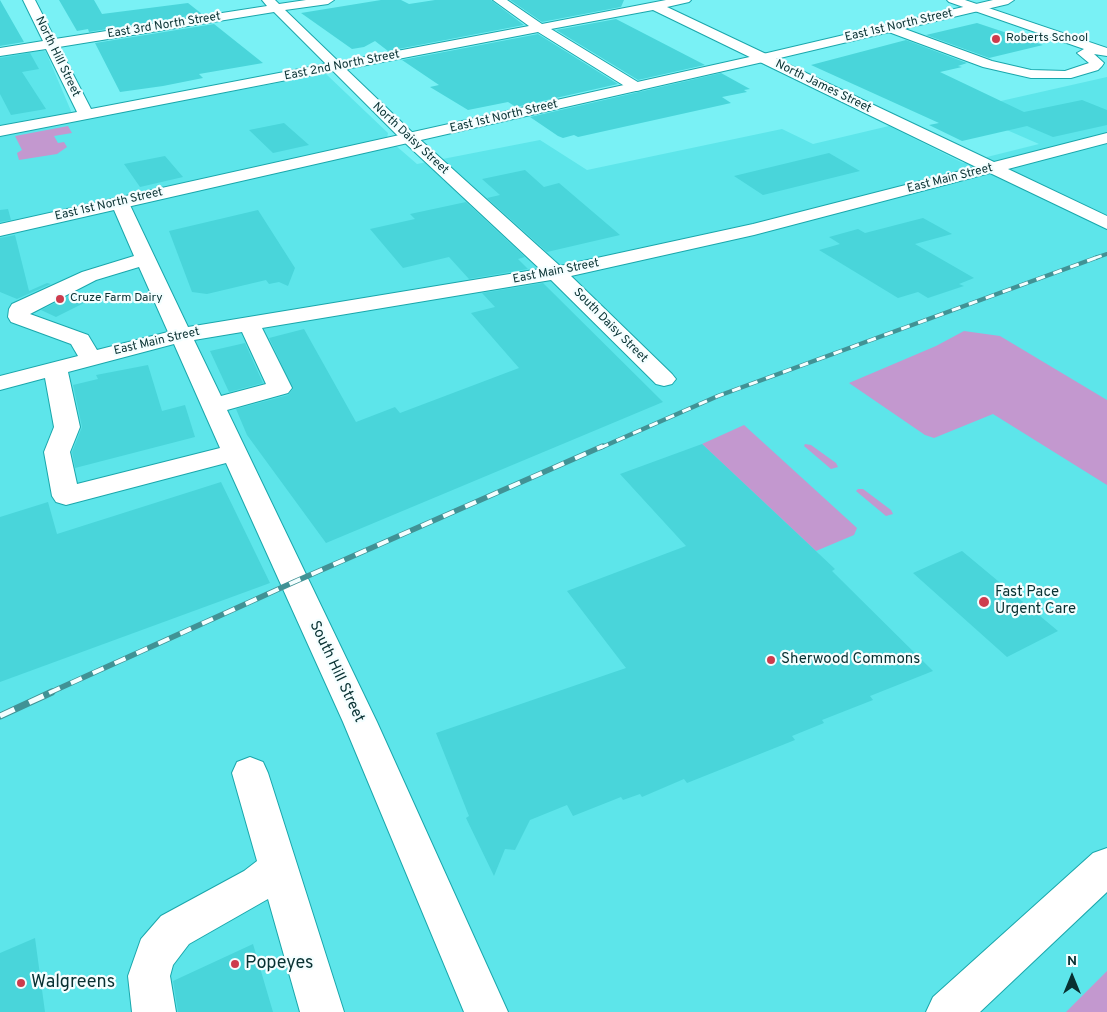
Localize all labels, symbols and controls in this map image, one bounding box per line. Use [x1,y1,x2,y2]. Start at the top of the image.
street label: East 1st North Street [844,7,954,45]
street label: East 3rd North Street [106,10,222,42]
street label: North Hill Street [31,15,83,99]
place label: Roberts School [1006,32,1088,46]
marker: Roberts School [990,33,1002,45]
street label: East 2nd North Street [283,48,401,84]
street label: North James Street [773,58,873,116]
street label: East 1st North Street [449,98,559,136]
street label: North Daisy Street [369,100,451,178]
street label: East Main Street [906,161,994,197]
street label: East 1st North Street [54,186,164,224]
street label: East Main Street [512,257,600,287]
street label: South Daisy Street [570,286,650,366]
place label: Cruze Farm Dairy [70,292,163,306]
marker: Cruze Farm Dairy [54,293,66,305]
street label: East Main Street [113,325,201,359]
place label: Fast Pace Urgent Care [995,584,1076,619]
marker: Fast Pace Urgent Care [977,595,991,609]
street label: South Hill Street [305,618,367,726]
place label: Sherwood Commons [781,651,920,669]
marker: Sherwood Commons [765,654,777,666]
north arrow [1047,952,1097,1002]
place label: Popeyes [245,953,314,975]
text: N [1067,953,1077,970]
marker: Popeyes [229,958,241,970]
place label: Walgreens [31,972,115,994]
marker: Walgreens [15,977,27,989]

